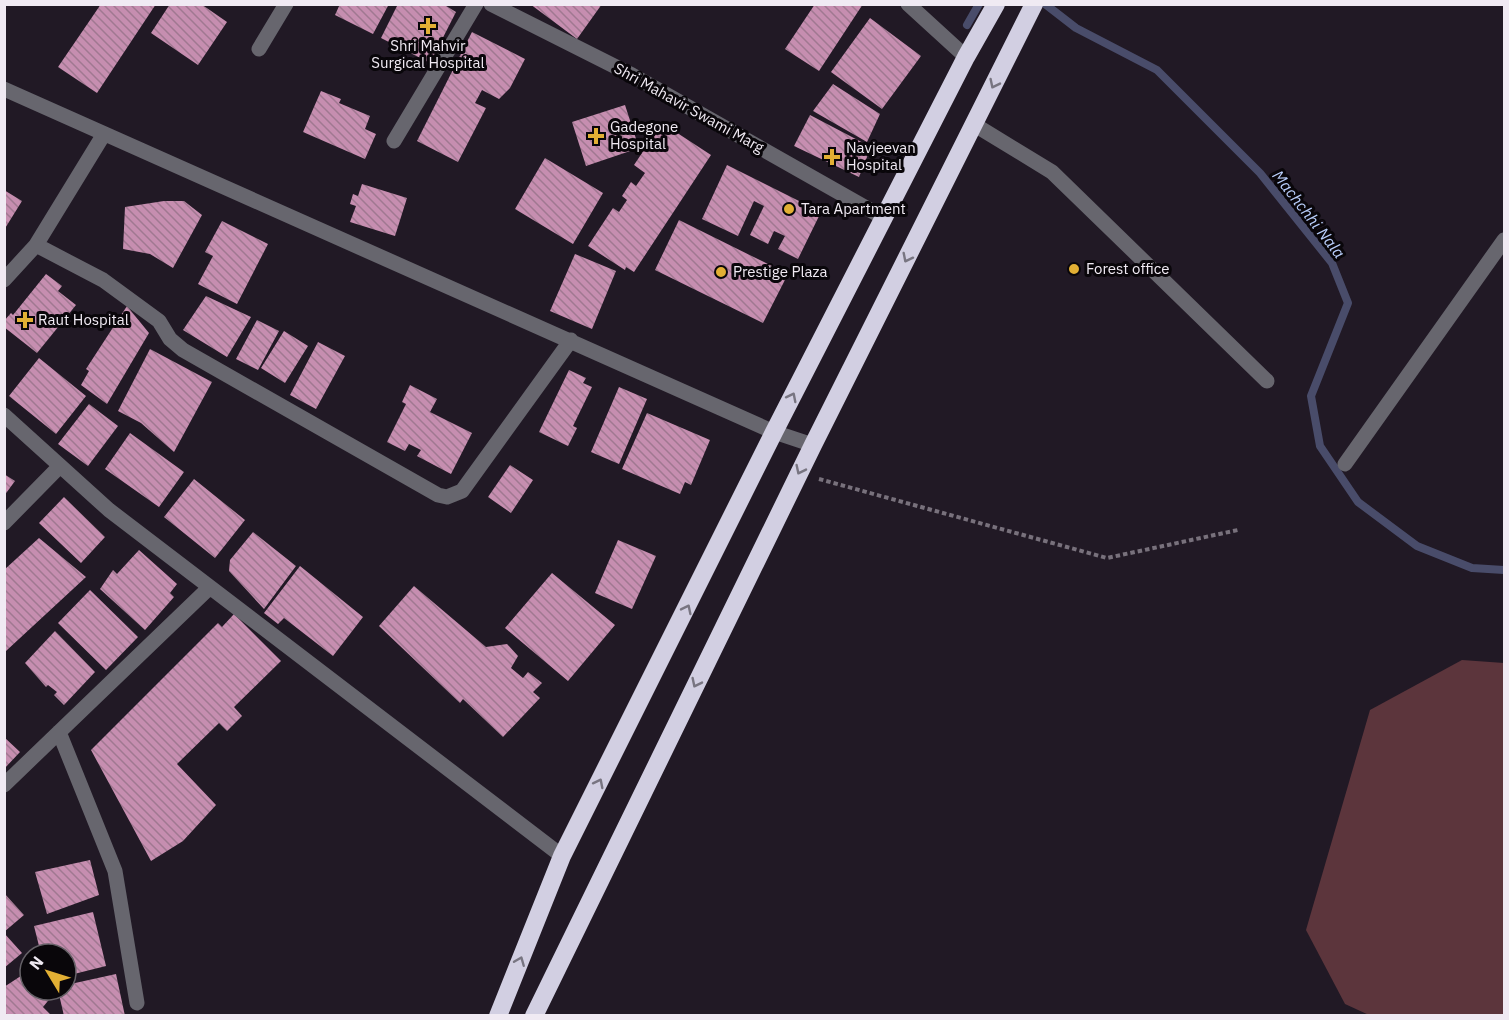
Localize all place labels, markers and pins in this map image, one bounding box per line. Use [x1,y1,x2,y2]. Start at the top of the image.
marker: Shri Mahvir Surgical Hospital [419,17,437,35]
place label: Shri Mahvir Surgical Hospital [371,36,485,72]
place label: Gadegone Hospital [610,117,678,153]
marker: Gadegone Hospital [587,127,605,145]
place label: Navjeevan Hospital [846,138,916,174]
marker: Navjeevan Hospital [823,148,841,166]
place label: Tara Apartment [801,199,906,218]
marker: Tara Apartment [782,202,796,216]
place label: Forest office [1086,259,1169,278]
place label: Prestige Plaza [733,262,828,281]
marker: Forest office [1067,262,1081,276]
marker: Prestige Plaza [714,265,728,279]
place label: Raut Hospital [38,310,129,329]
marker: Raut Hospital [16,311,34,329]

